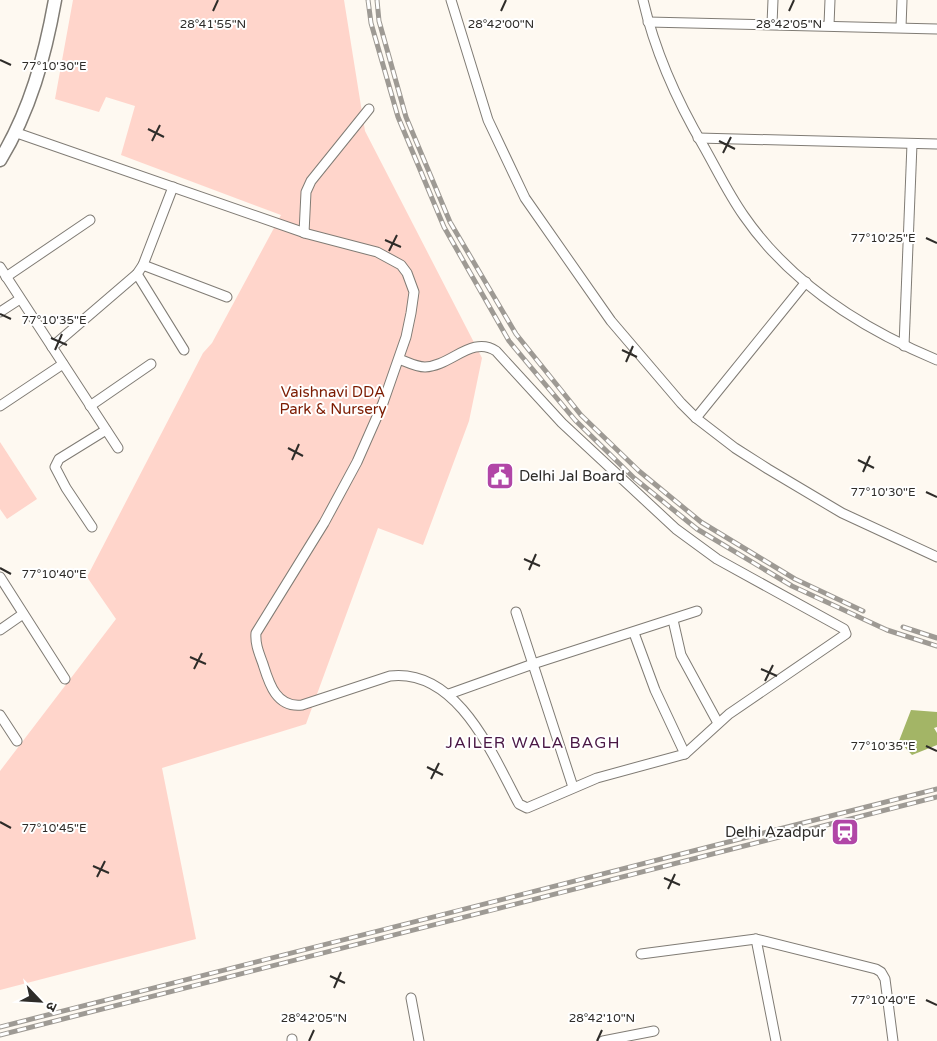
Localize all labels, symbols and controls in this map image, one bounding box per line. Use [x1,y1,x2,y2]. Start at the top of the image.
text: 28°41'55"N [180,17,246,31]
text: 28°42'00"N [468,17,534,31]
text: 28°42'05"N [756,17,822,31]
text: 77°10'30"E [21,59,87,73]
text: 77°10'25"E [850,231,916,245]
text: 77°10'35"E [21,313,87,327]
park label: Vaishnavi DDA Park & Nursery [279,383,387,418]
public building icon: Delhi Jal Board [485,461,515,491]
place label: Delhi Jal Board [519,467,625,485]
text: 77°10'30"E [850,485,916,499]
text: 77°10'40"E [21,567,87,581]
district label: JAILER WALA BAGH [445,733,621,753]
text: 77°10'35"E [850,739,916,753]
station icon: Delhi Azadpur [830,817,860,847]
text: 77°10'45"E [21,821,87,835]
place label: Delhi Azadpur [725,823,826,841]
north arrow [15,976,65,1026]
text: 77°10'40"E [850,993,916,1007]
text: उ [42,999,61,1014]
text: 28°42'05"N [281,1011,347,1025]
text: 28°42'10"N [569,1011,635,1025]

